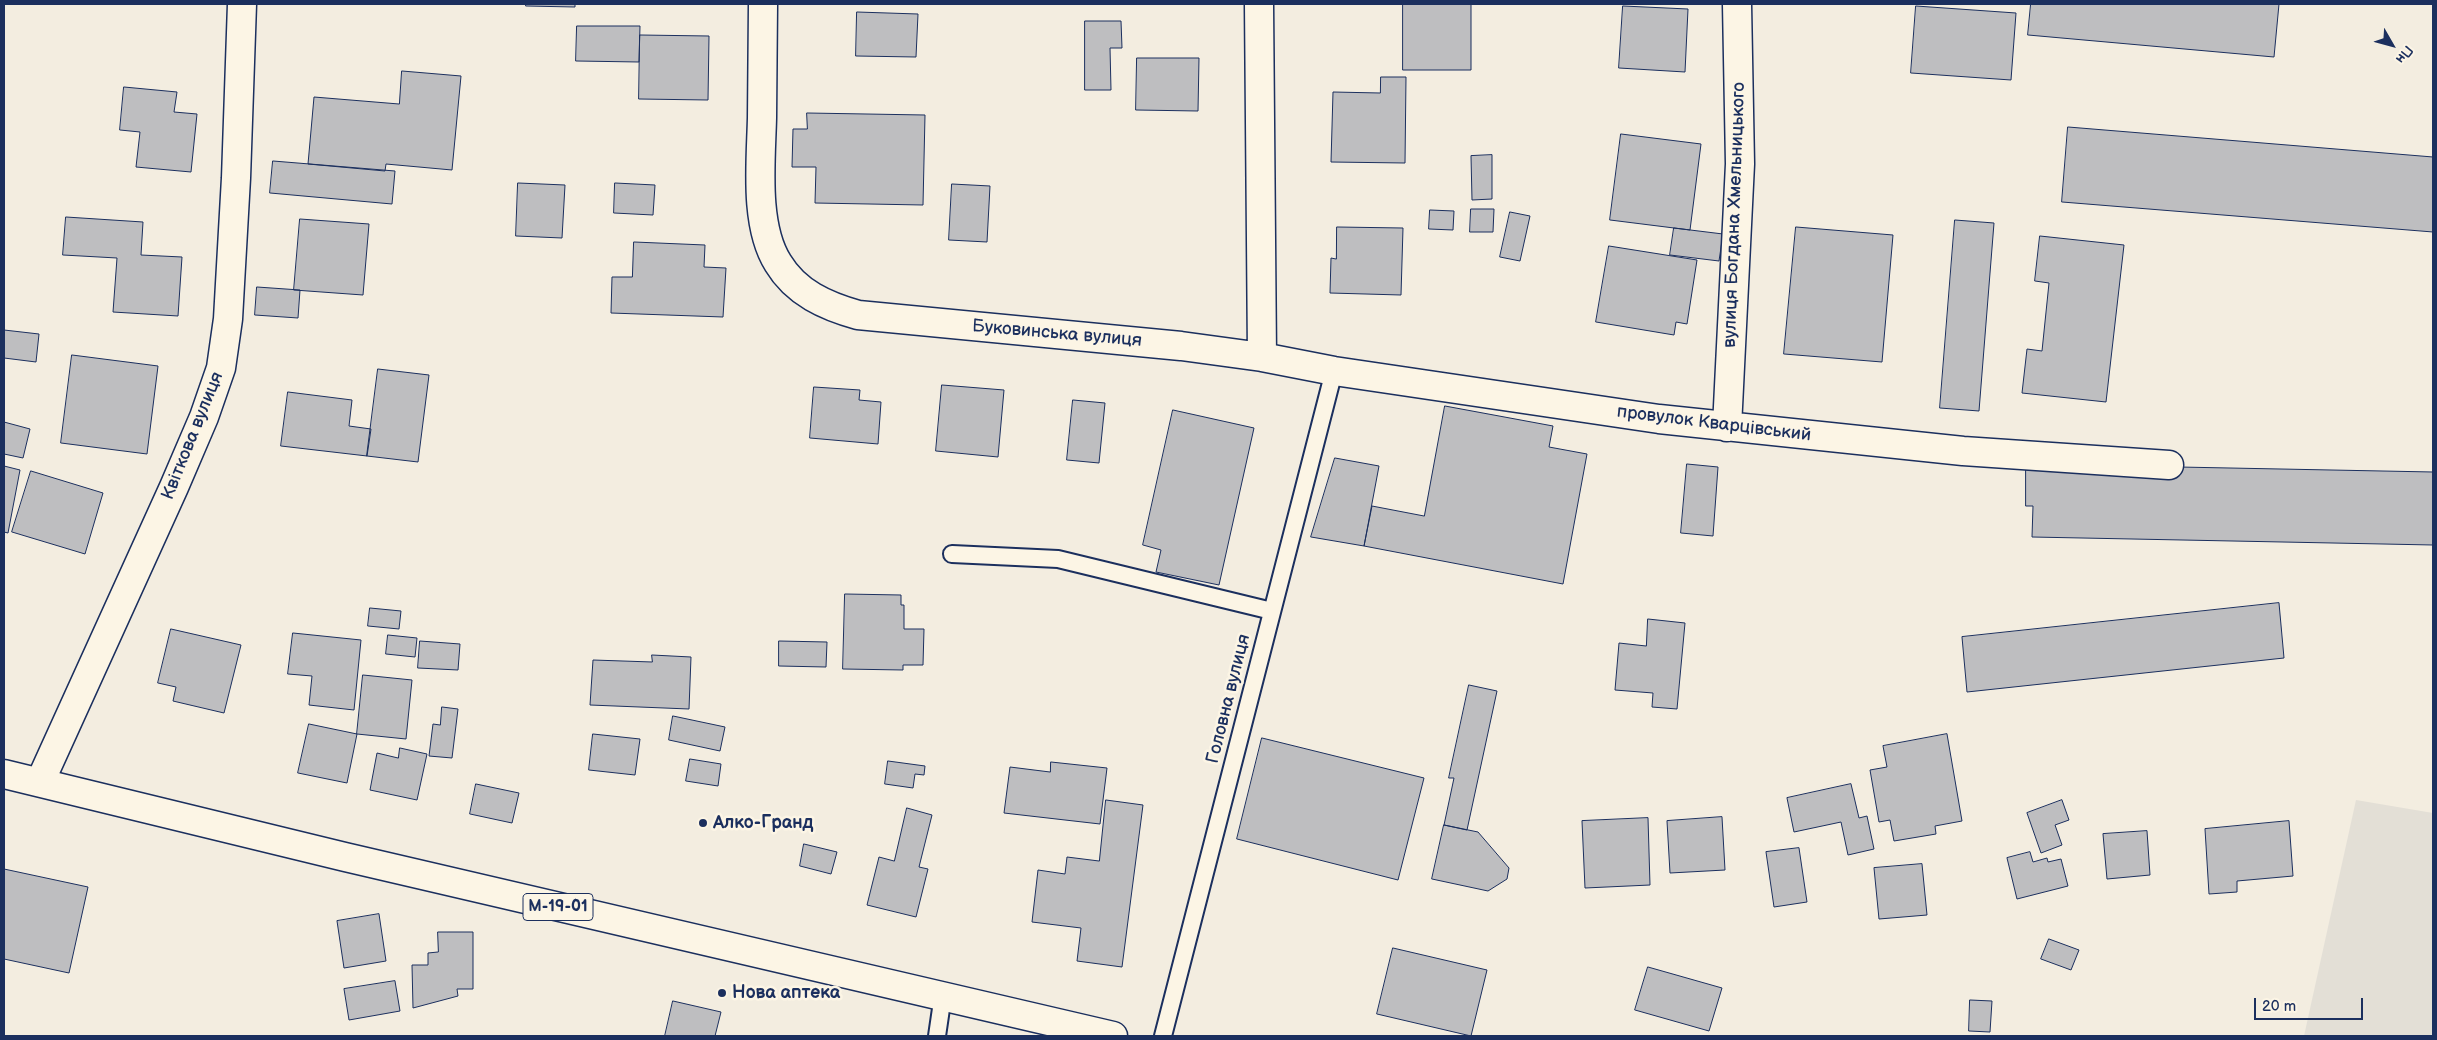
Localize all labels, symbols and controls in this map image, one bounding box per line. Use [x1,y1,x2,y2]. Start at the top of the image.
north arrow [2367,20,2417,70]
text: Пн [2392,42,2417,67]
street label: вулиця Богдана Хмельницького [1720,82,1750,348]
street label: Буковинська вулиця [971,316,1143,352]
street label: Квіткова вулиця [158,369,228,503]
street label: провулок Кварцівський [1616,401,1812,447]
street label: Головна вулиця [1203,632,1255,766]
place label: Алко-Гранд [713,812,813,834]
marker: Алко-Гранд [697,817,709,829]
road number: М-19-01 [523,894,593,920]
place label: Нова аптека [732,982,840,1004]
marker: Нова аптека [716,987,728,999]
scale bar [2257,988,2366,1020]
text: 20 m [2262,997,2296,1016]

